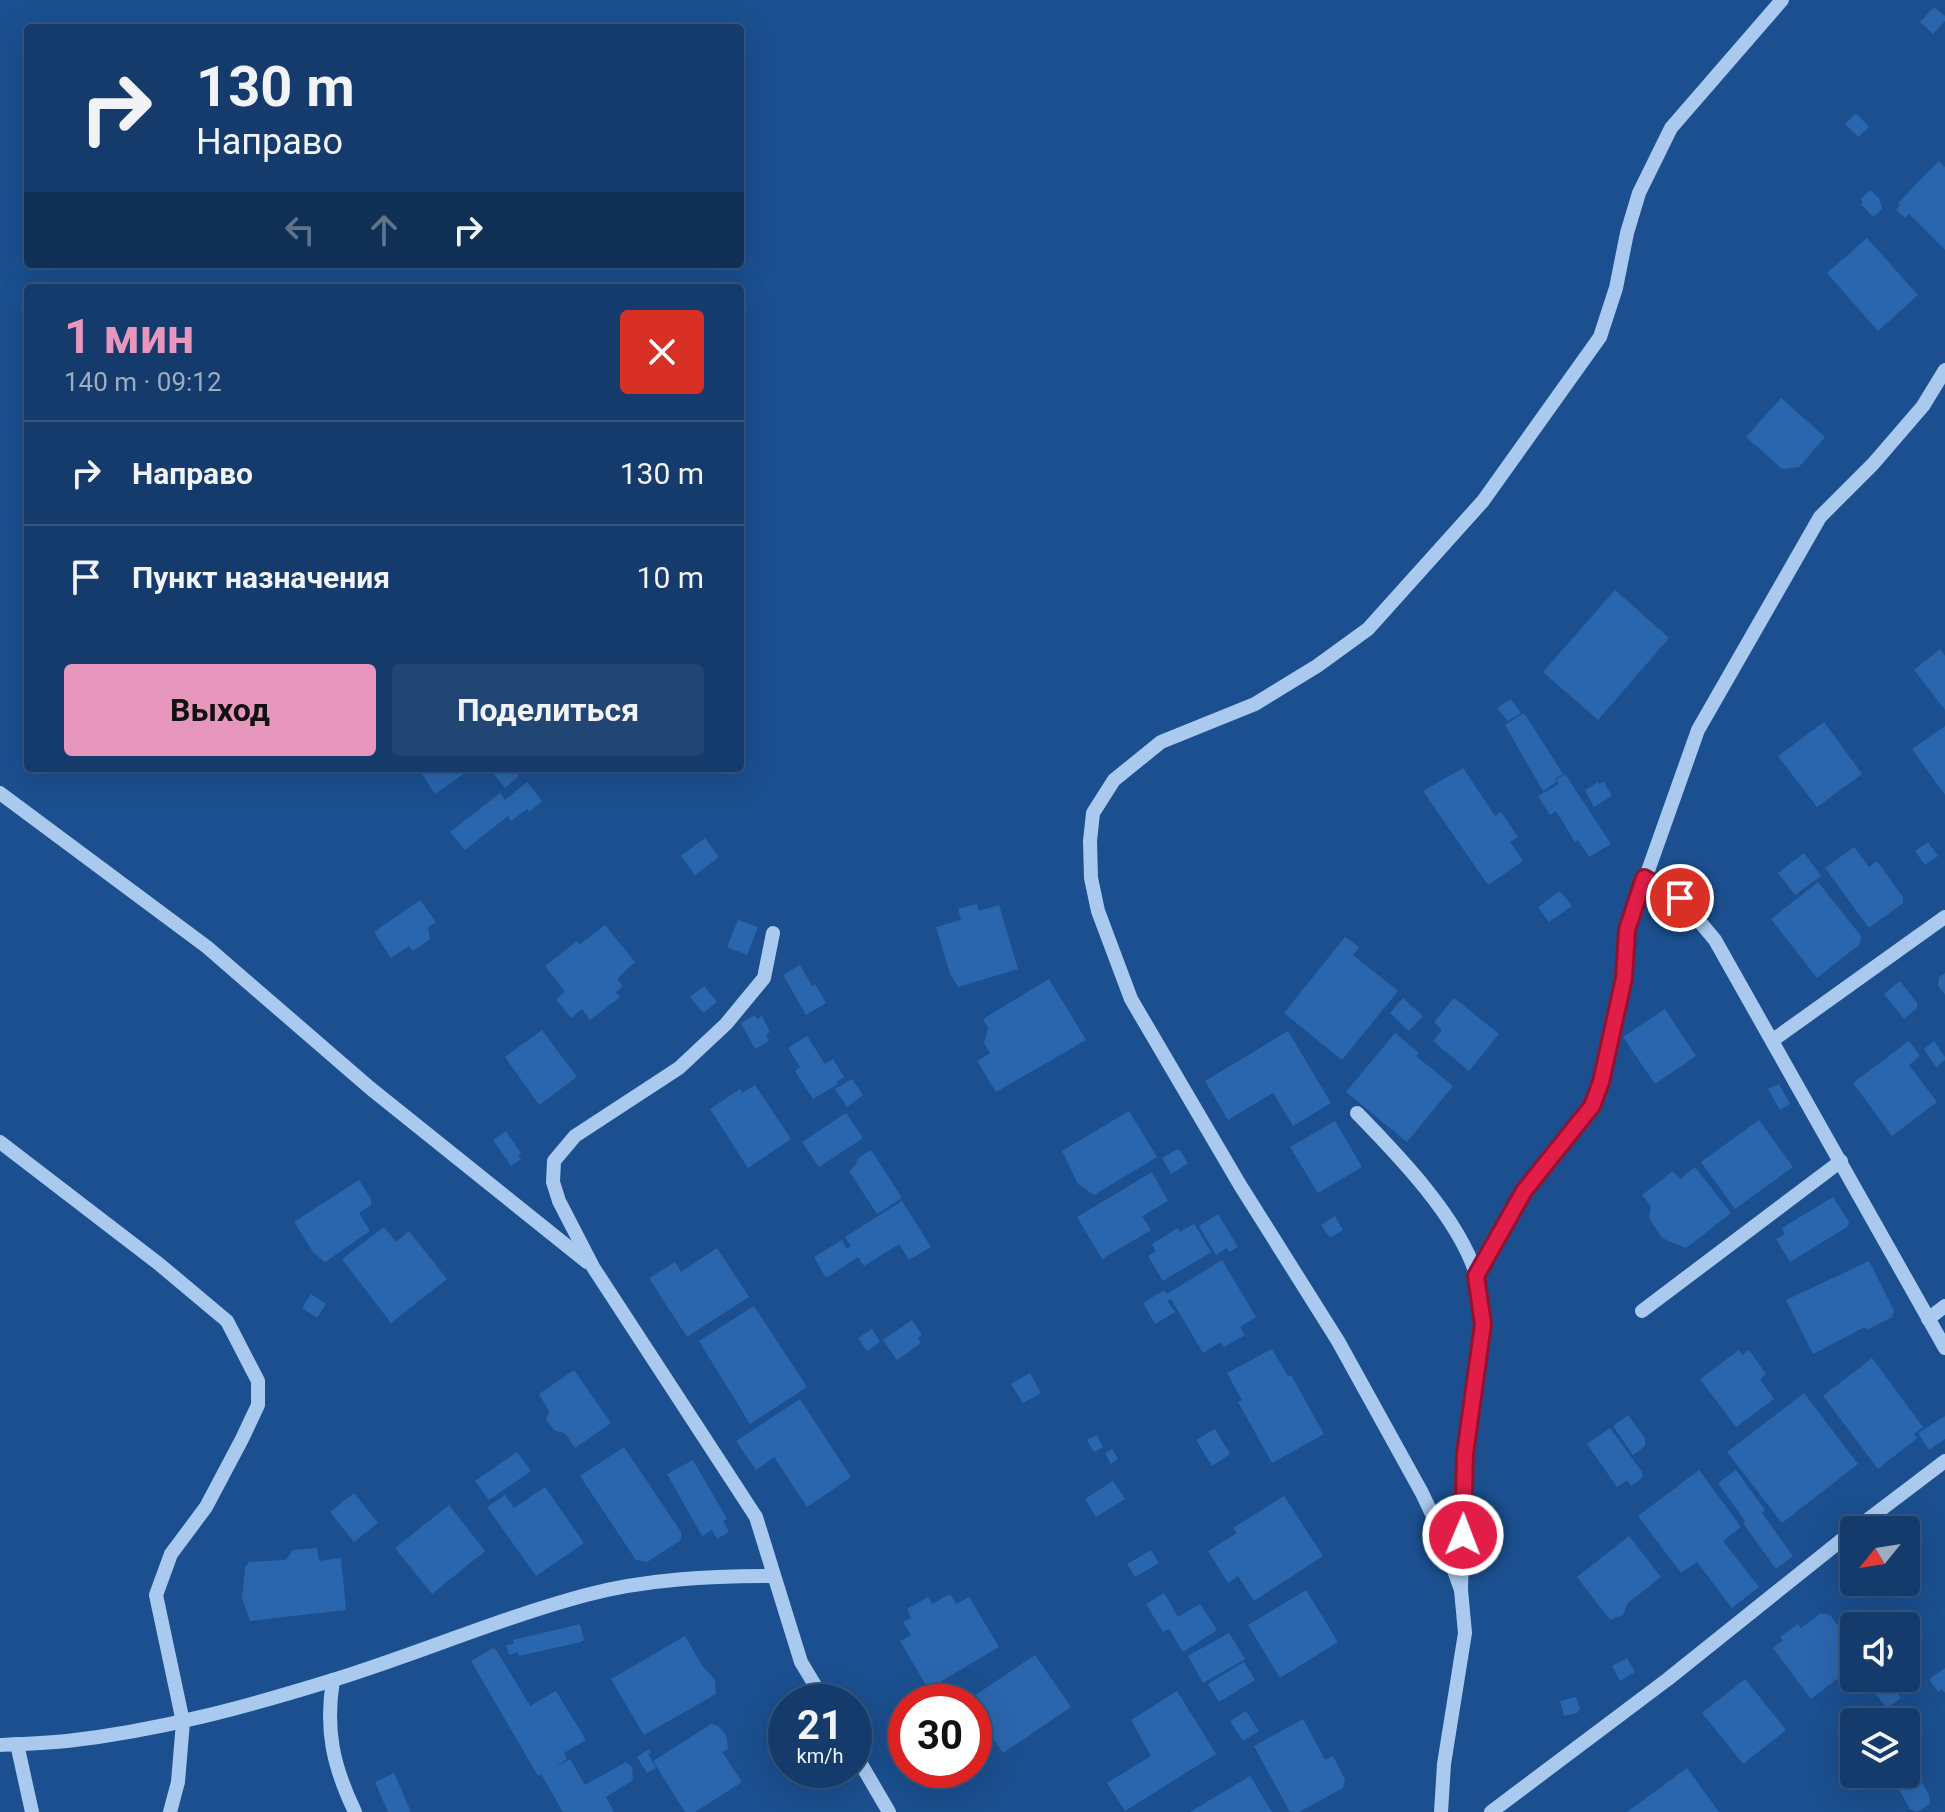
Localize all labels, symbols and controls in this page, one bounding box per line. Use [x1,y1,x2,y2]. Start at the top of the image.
text: 130 m [196,54,355,120]
icon: right [64,56,168,160]
text: Направо [196,121,343,163]
icon: left [278,208,322,252]
icon: ahead [362,208,406,252]
icon: right [446,208,490,252]
text: 1 мин [64,308,194,365]
button: close [620,310,704,394]
text: 140 m · 09:12 [64,367,222,397]
icon: right [64,451,108,495]
text: Направо [132,456,253,491]
text: 130 m [620,456,704,491]
icon: arrive [64,555,108,599]
text: Пункт назначения [132,560,390,595]
text: 10 m [637,560,704,595]
button: Выход [64,664,376,756]
button: Поделиться [392,664,704,756]
pin [1646,864,1714,932]
icon: arrive [1658,876,1702,920]
position arrow [1421,1493,1505,1577]
north arrow [1840,1516,1920,1596]
map controls [1840,1516,1920,1788]
button: sound [1840,1612,1920,1692]
speed limit sign: 30 [888,1684,992,1788]
text: 21 [797,1702,843,1749]
button: layers [1840,1708,1920,1788]
text: km/h [797,1744,843,1768]

